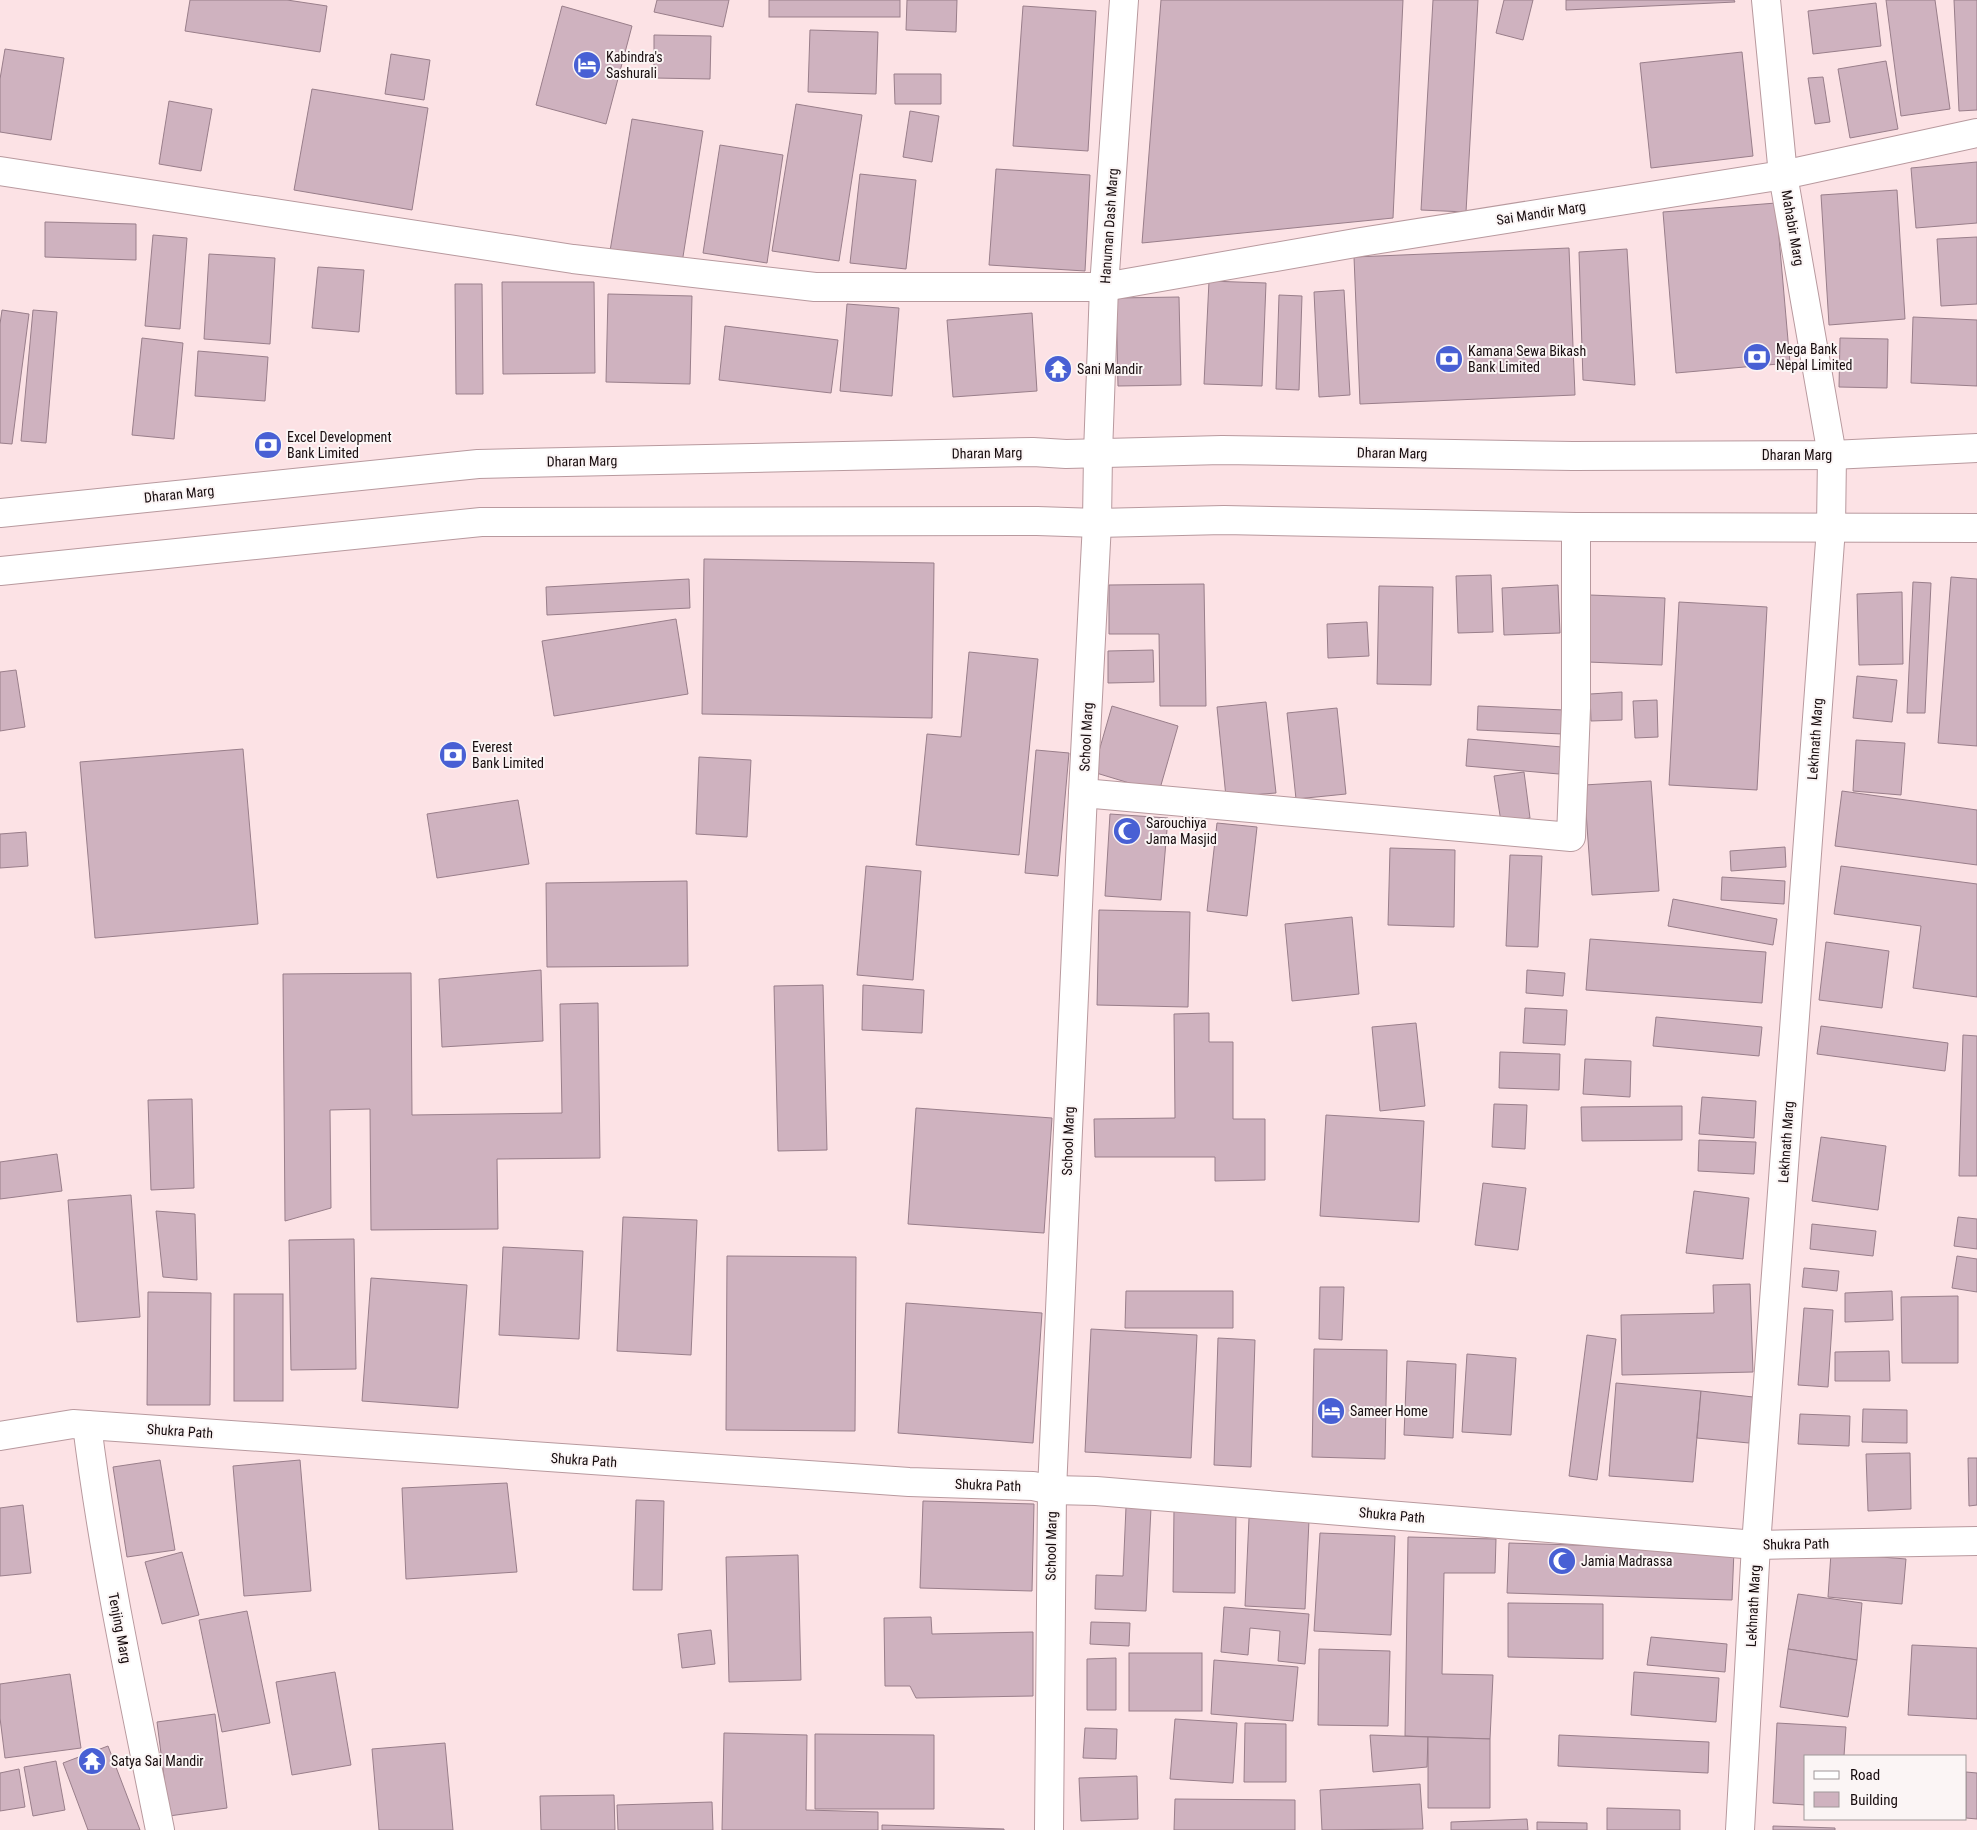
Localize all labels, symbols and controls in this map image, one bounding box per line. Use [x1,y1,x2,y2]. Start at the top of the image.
place label: Kabindra's Sashurali [606,49,663,81]
hotel icon: Kabindra's Sashurali [572,50,602,80]
street label: Hanuman Dash Marg [1097,168,1121,284]
street label: Mahabir Marg [1778,189,1808,267]
street label: Sai Mandir Marg [1495,198,1587,228]
place label: Mega Bank Nepal Limited [1776,341,1853,373]
bank icon: Mega Bank Nepal Limited [1742,342,1772,372]
place label: Kamana Sewa Bikash Bank Limited [1468,343,1586,375]
bank icon: Kamana Sewa Bikash Bank Limited [1434,344,1464,374]
temple icon: Sani Mandir [1043,354,1073,384]
place label: Sani Mandir [1077,361,1143,377]
place label: Excel Development Bank Limited [287,429,392,461]
bank icon: Excel Development Bank Limited [253,430,283,460]
street label: Dharan Marg [952,444,1022,462]
street label: Dharan Marg [1357,444,1427,462]
street label: Dharan Marg [1762,447,1832,463]
street label: Dharan Marg [547,452,617,470]
street label: Dharan Marg [143,482,215,506]
street label: Lekhnath Marg [1804,697,1826,781]
street label: School Marg [1076,702,1096,772]
place label: Everest Bank Limited [472,739,544,771]
bank icon: Everest Bank Limited [438,740,468,770]
place label: Sarouchiya Jama Masjid [1146,815,1217,847]
mosque icon: Sarouchiya Jama Masjid [1112,816,1142,846]
street label: Lekhnath Marg [1775,1100,1797,1184]
street label: School Marg [1059,1106,1077,1176]
hotel icon: Sameer Home [1316,1396,1346,1426]
place label: Sameer Home [1350,1403,1428,1419]
street label: Shukra Path [146,1421,214,1441]
street label: Shukra Path [550,1450,618,1470]
street label: Shukra Path [955,1476,1021,1494]
street label: Shukra Path [1358,1504,1426,1526]
street label: School Marg [1042,1511,1060,1581]
street label: Shukra Path [1763,1535,1829,1553]
mosque icon: Jamia Madrassa [1547,1546,1577,1576]
place label: Jamia Madrassa [1581,1553,1673,1569]
street label: Lekhnath Marg [1743,1565,1763,1647]
street label: Tenjing Marg [105,1591,135,1665]
temple icon: Satya Sai Mandir [77,1746,107,1776]
place label: Satya Sai Mandir [111,1753,204,1769]
legend [1804,1755,1967,1820]
text: Road [1850,1766,1880,1784]
text: Building [1850,1791,1898,1809]

